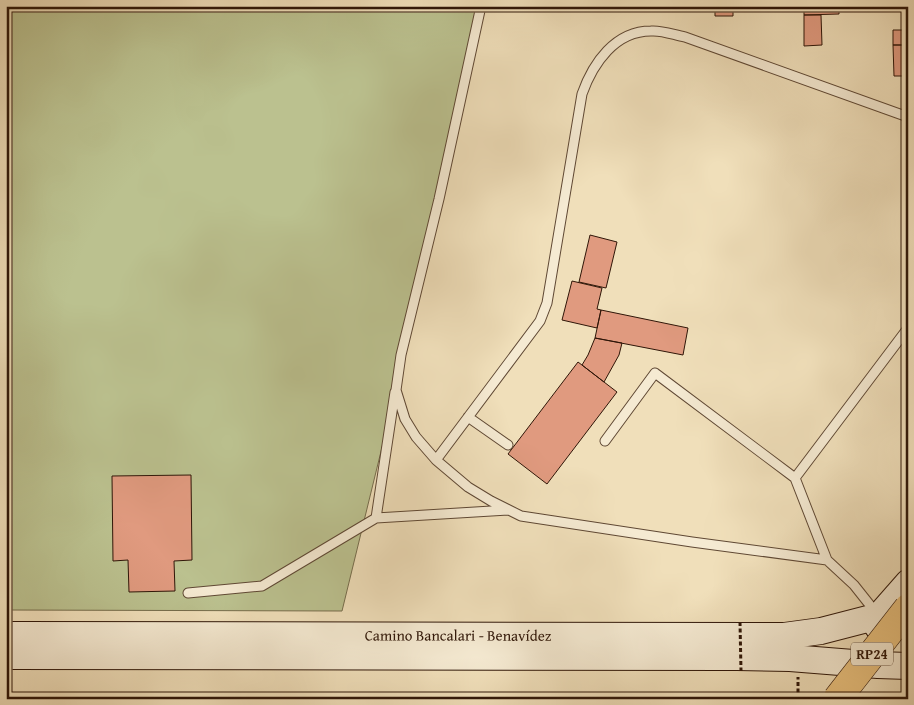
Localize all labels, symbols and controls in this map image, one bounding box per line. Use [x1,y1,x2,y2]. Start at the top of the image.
street label: Camino Bancalari - Benavídez [365,624,552,646]
road number: RP24 [851,642,893,666]

